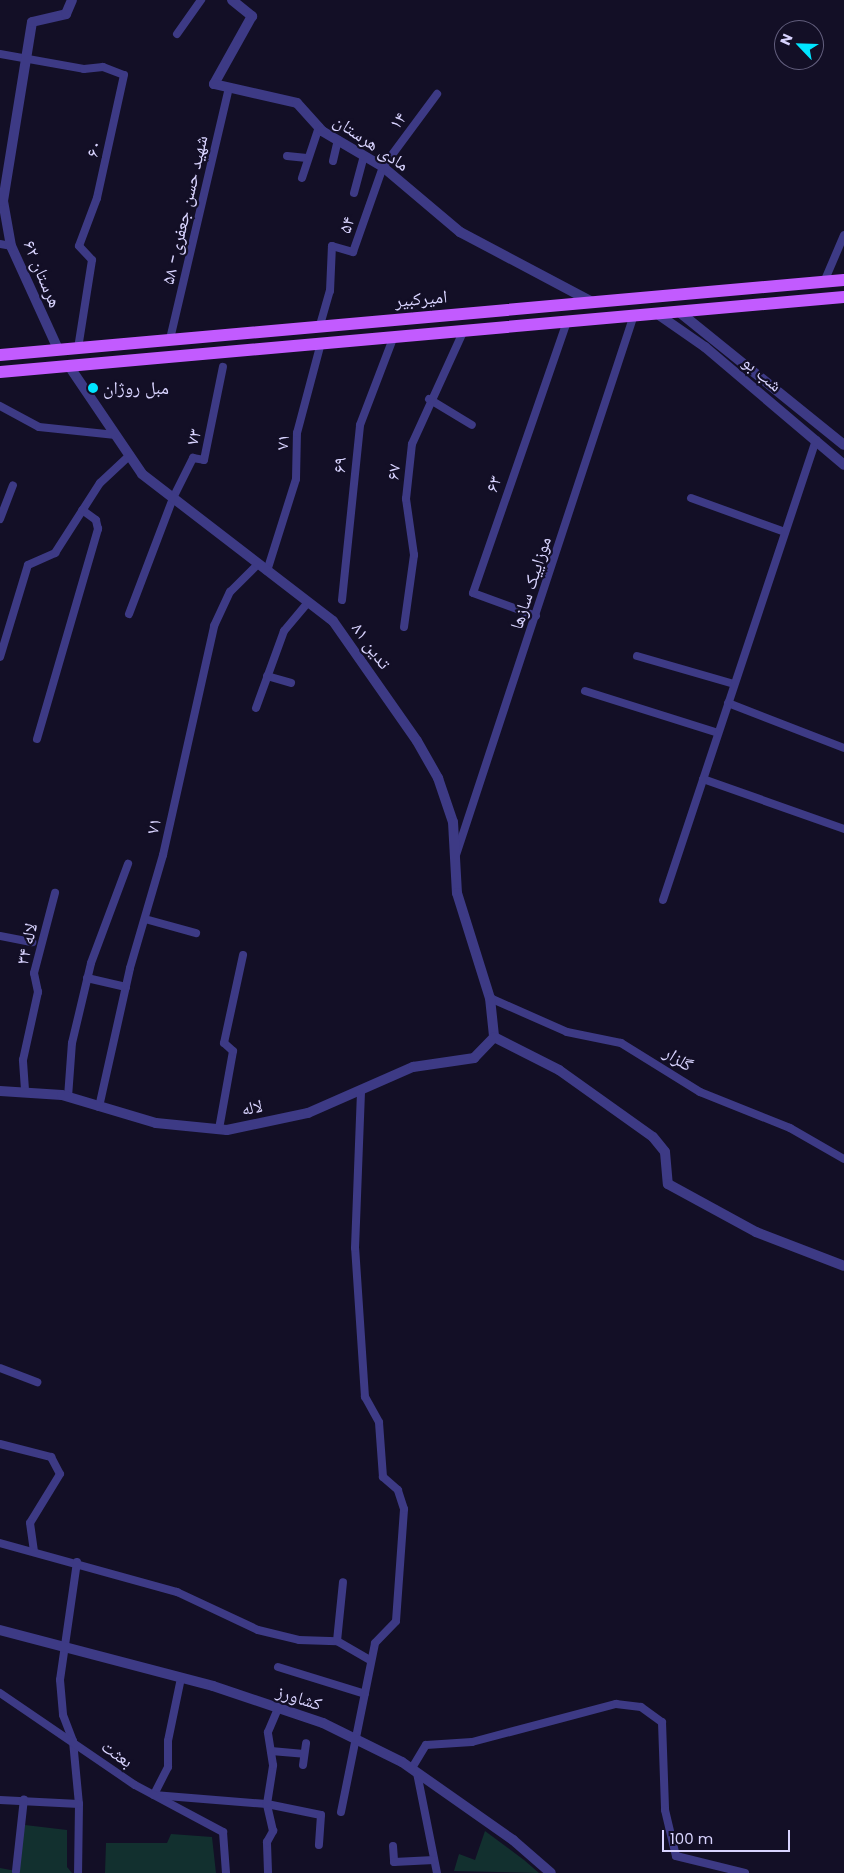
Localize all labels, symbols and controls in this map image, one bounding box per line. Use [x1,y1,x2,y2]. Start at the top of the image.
north arrow [774,20,824,70]
text: N [775,30,797,48]
street label: ۱۴ [385,108,411,134]
street label: مادی هرستان [329,110,413,176]
street label: شهید حسن جعفری- ۵۸ [157,133,213,287]
street label: ۶۰ [82,139,106,159]
street label: ۵۴ [334,214,360,236]
street label: هرستان ۶۲ [18,237,66,311]
street label: امیرکبیر [394,286,448,312]
street label: شب بو [738,351,786,397]
place label: مبل روژان [103,377,169,399]
marker: مبل روژان [87,382,99,394]
street label: ۷۳ [181,426,207,448]
street label: ۷۱ [272,433,294,451]
street label: ۶۹ [329,456,351,474]
street label: ۶۷ [382,463,406,481]
street label: ۶۳ [481,473,507,495]
street label: موزاییک سازها [506,534,556,632]
street label: تدین ۸۱ [347,618,395,674]
street label: ۷۱ [142,816,166,836]
street label: لاله ۳۴ [12,921,42,967]
street label: گلزار [659,1042,697,1076]
street label: لاله [239,1095,265,1121]
street label: کشاورز [274,1681,324,1715]
street label: بعثت [97,1736,137,1772]
scale bar [664,1820,792,1852]
text: 100 m [670,1828,713,1849]

